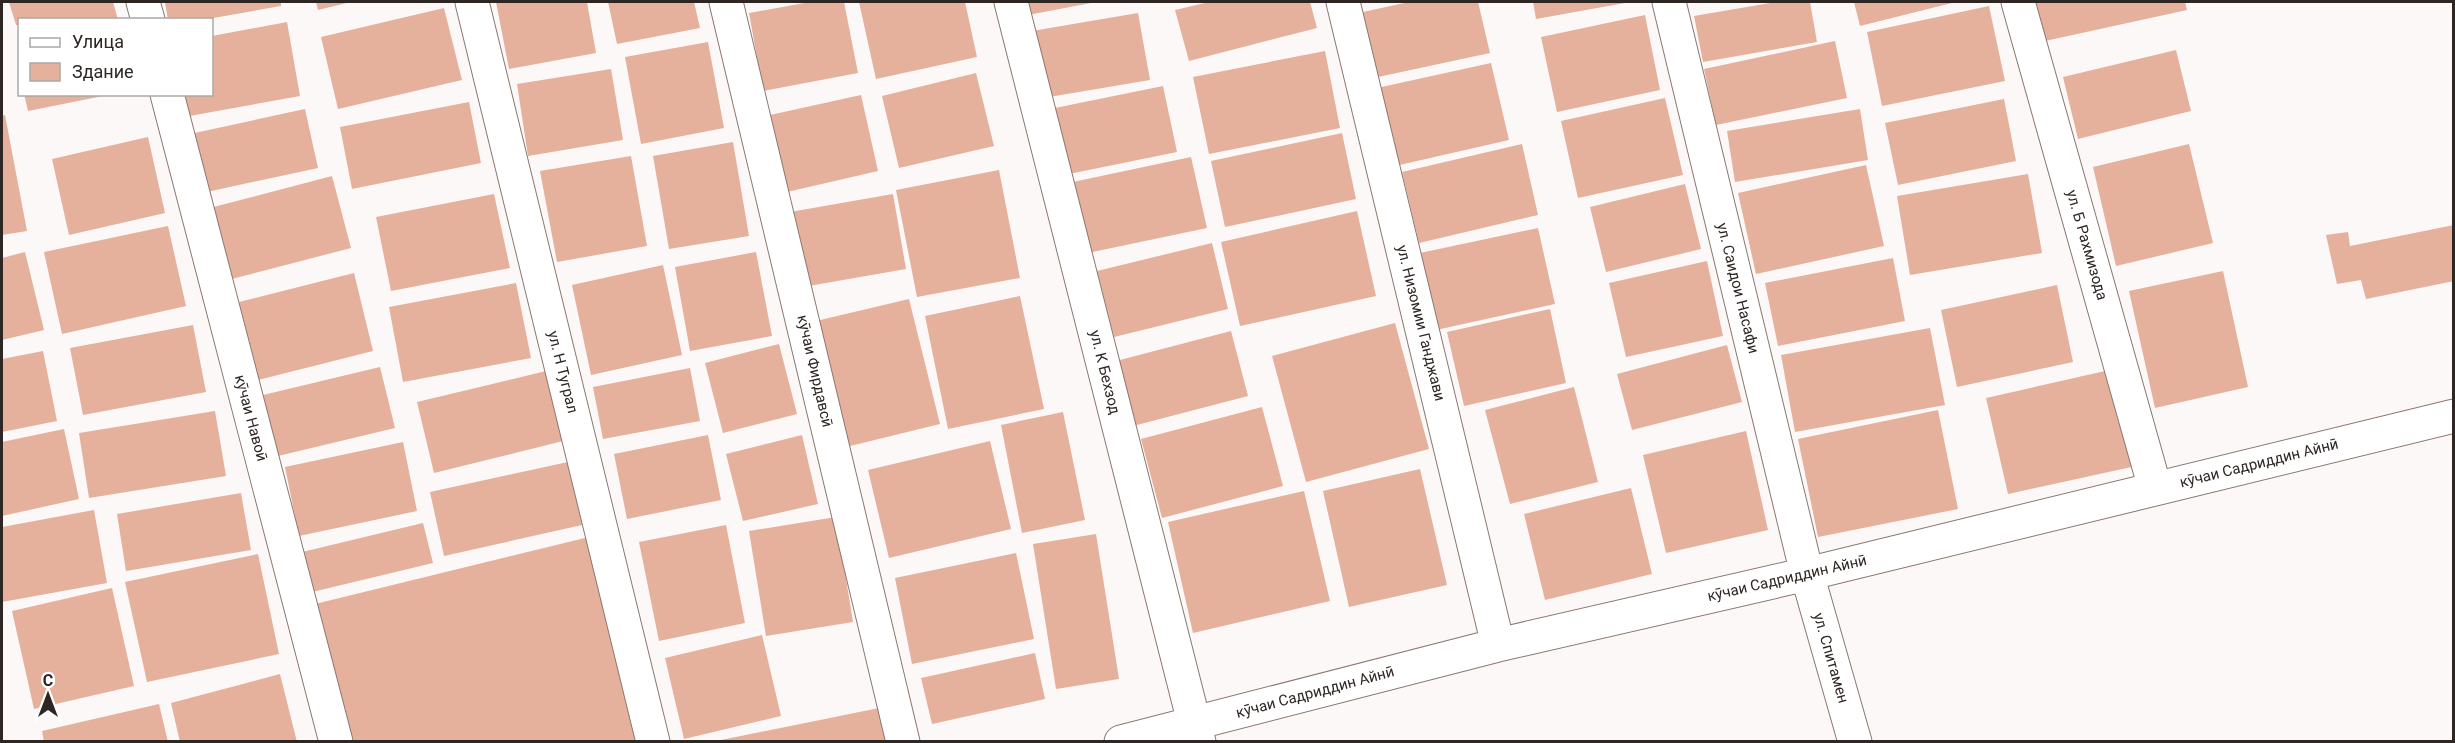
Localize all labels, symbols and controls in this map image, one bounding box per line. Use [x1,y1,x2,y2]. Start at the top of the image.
legend [18,18,213,96]
text: Улица [72,31,124,52]
text: Здание [72,61,134,82]
street label: ул. Б Рахмизода [2063,188,2111,302]
street label: ул. Саидои Насафи [1713,221,1763,355]
street label: ул. Низомии Ганджави [1393,243,1449,403]
street label: кӯчаи Фирдавсӣ [793,313,837,429]
street label: ул. К Бехзод [1086,328,1124,416]
street label: ул. Н Туграл [544,329,582,415]
street label: кӯчаи Навоӣ [231,373,271,463]
street label: кӯчаи Садриддин Айнӣ [2178,435,2340,491]
street label: кӯчаи Садриддин Айнӣ [1706,551,1868,605]
street label: ул. Спитамен [1810,611,1852,705]
street label: кӯчаи Садриддин Айнӣ [1234,662,1396,722]
north arrow [18,665,78,725]
text: С [43,671,53,690]

